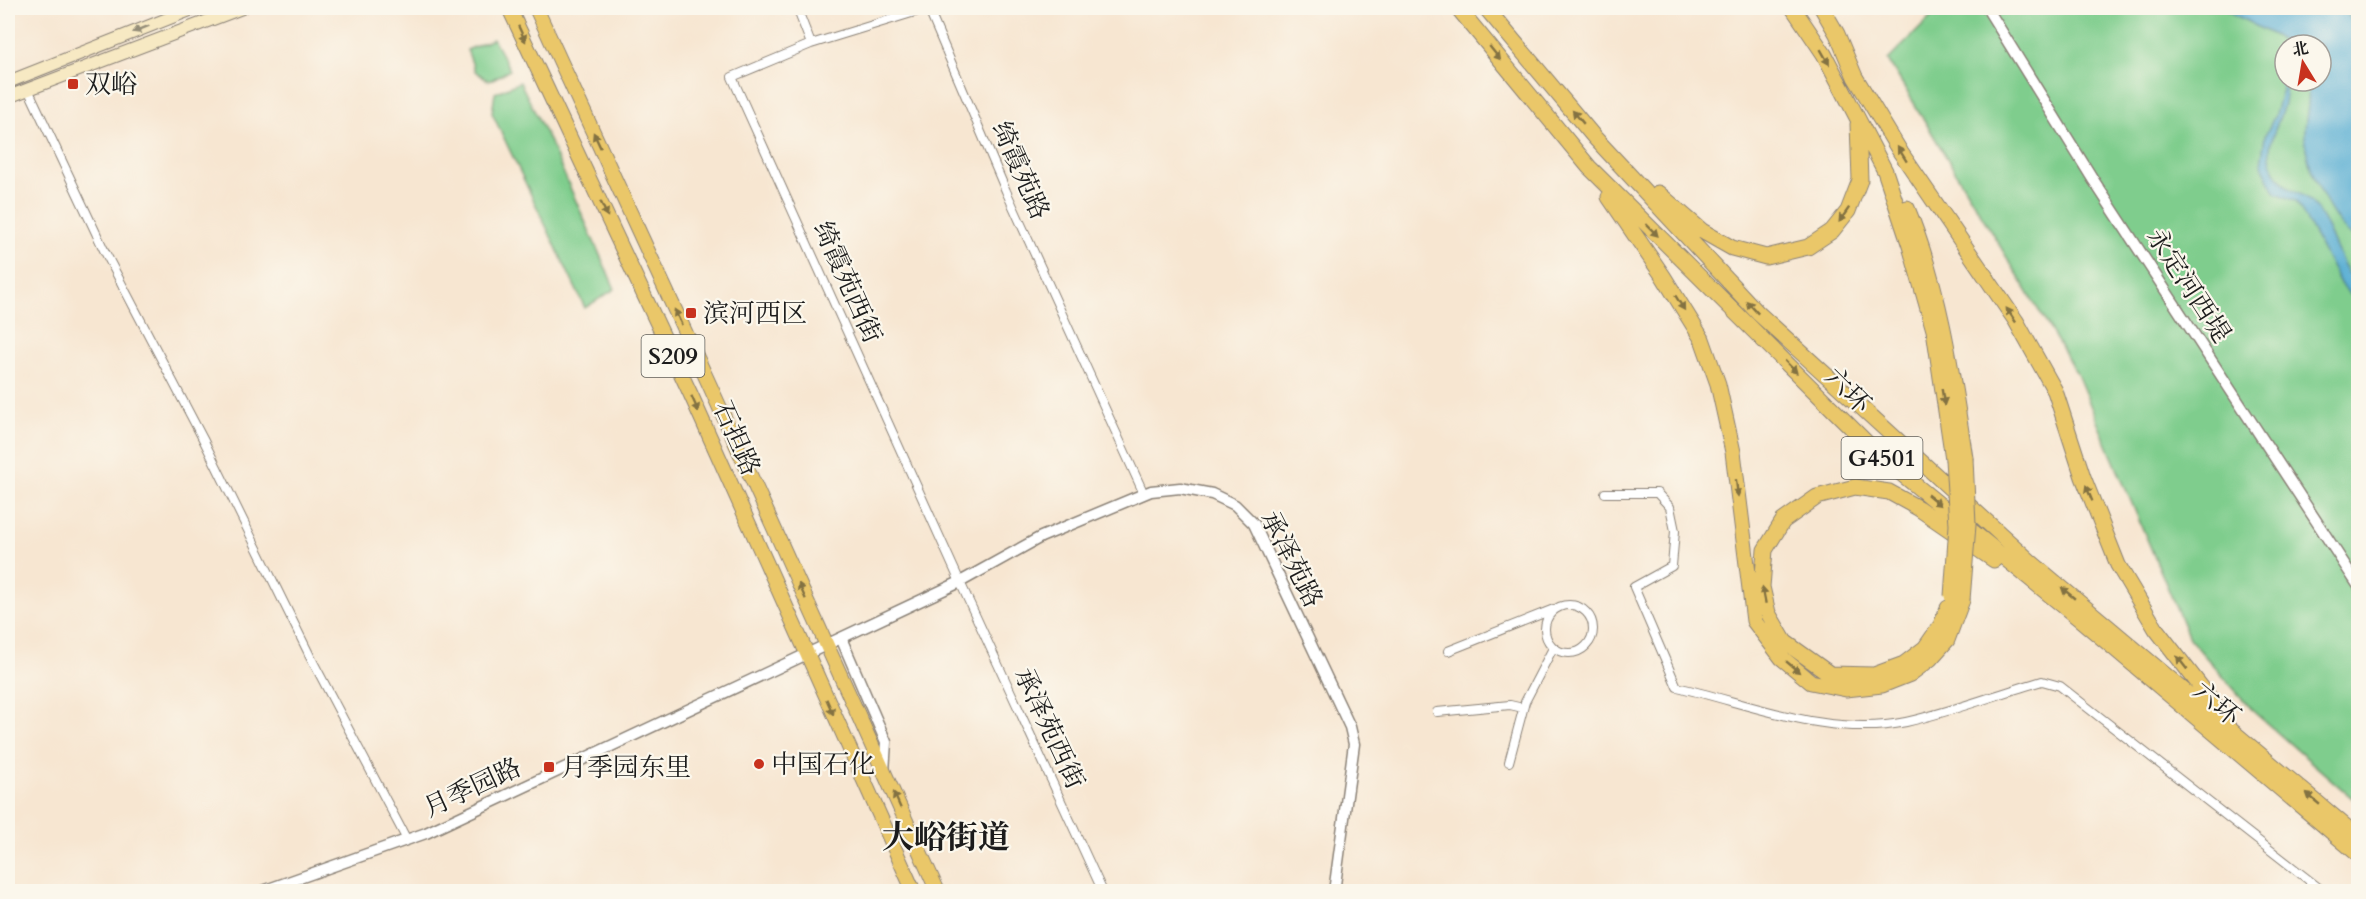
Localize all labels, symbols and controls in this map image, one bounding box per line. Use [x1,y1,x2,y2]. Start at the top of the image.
one-way arrow [132,25,150,34]
one-way arrow [517,26,526,43]
north arrow [2273,33,2333,93]
text: 北 [2290,37,2310,62]
one-way arrow [1489,45,1502,61]
one-way arrow [1820,48,1830,65]
place label: 双峪 [85,67,137,102]
marker: 双峪 [66,77,80,91]
one-way arrow [1571,109,1584,125]
street label: 绮霞苑路 [983,116,1058,225]
one-way arrow [592,131,602,149]
one-way arrow [1896,146,1907,162]
one-way arrow [600,200,609,217]
one-way arrow [1838,206,1850,222]
street label: 绮霞苑西街 [805,216,890,349]
street label: 永定河西堤 [2138,221,2239,349]
one-way arrow [1645,223,1660,237]
one-way arrow [1674,295,1685,311]
place label: 滨河西区 [703,296,807,331]
one-way arrow [1745,299,1759,314]
marker: 滨河西区 [684,306,698,320]
one-way arrow [2005,308,2017,324]
one-way arrow [674,309,683,326]
road number: S209 [642,335,704,377]
one-way arrow [1783,360,1797,374]
street label: 六环 [1817,360,1878,421]
one-way arrow [1939,387,1948,406]
street label: 石担路 [705,395,768,481]
one-way arrow [691,396,700,413]
road number: G4501 [1842,437,1922,479]
one-way arrow [1732,478,1742,497]
one-way arrow [2084,484,2093,502]
one-way arrow [1926,493,1941,505]
street label: 承泽苑路 [1252,505,1331,614]
one-way arrow [797,581,807,599]
one-way arrow [1759,585,1768,604]
one-way arrow [2061,587,2076,600]
one-way arrow [2176,655,2189,671]
one-way arrow [1785,660,1801,673]
street label: 承泽苑西街 [1006,662,1093,795]
street label: 六环 [2186,673,2248,734]
one-way arrow [826,698,836,716]
place label: 中国石化 [771,747,875,782]
street label: 月季园路 [418,750,527,825]
place label: 月季园东里 [561,750,691,785]
marker: 中国石化 [752,757,766,771]
marker: 月季园东里 [542,760,556,774]
one-way arrow [892,791,901,809]
one-way arrow [2305,793,2321,806]
district label: 大峪街道 [882,816,1010,860]

